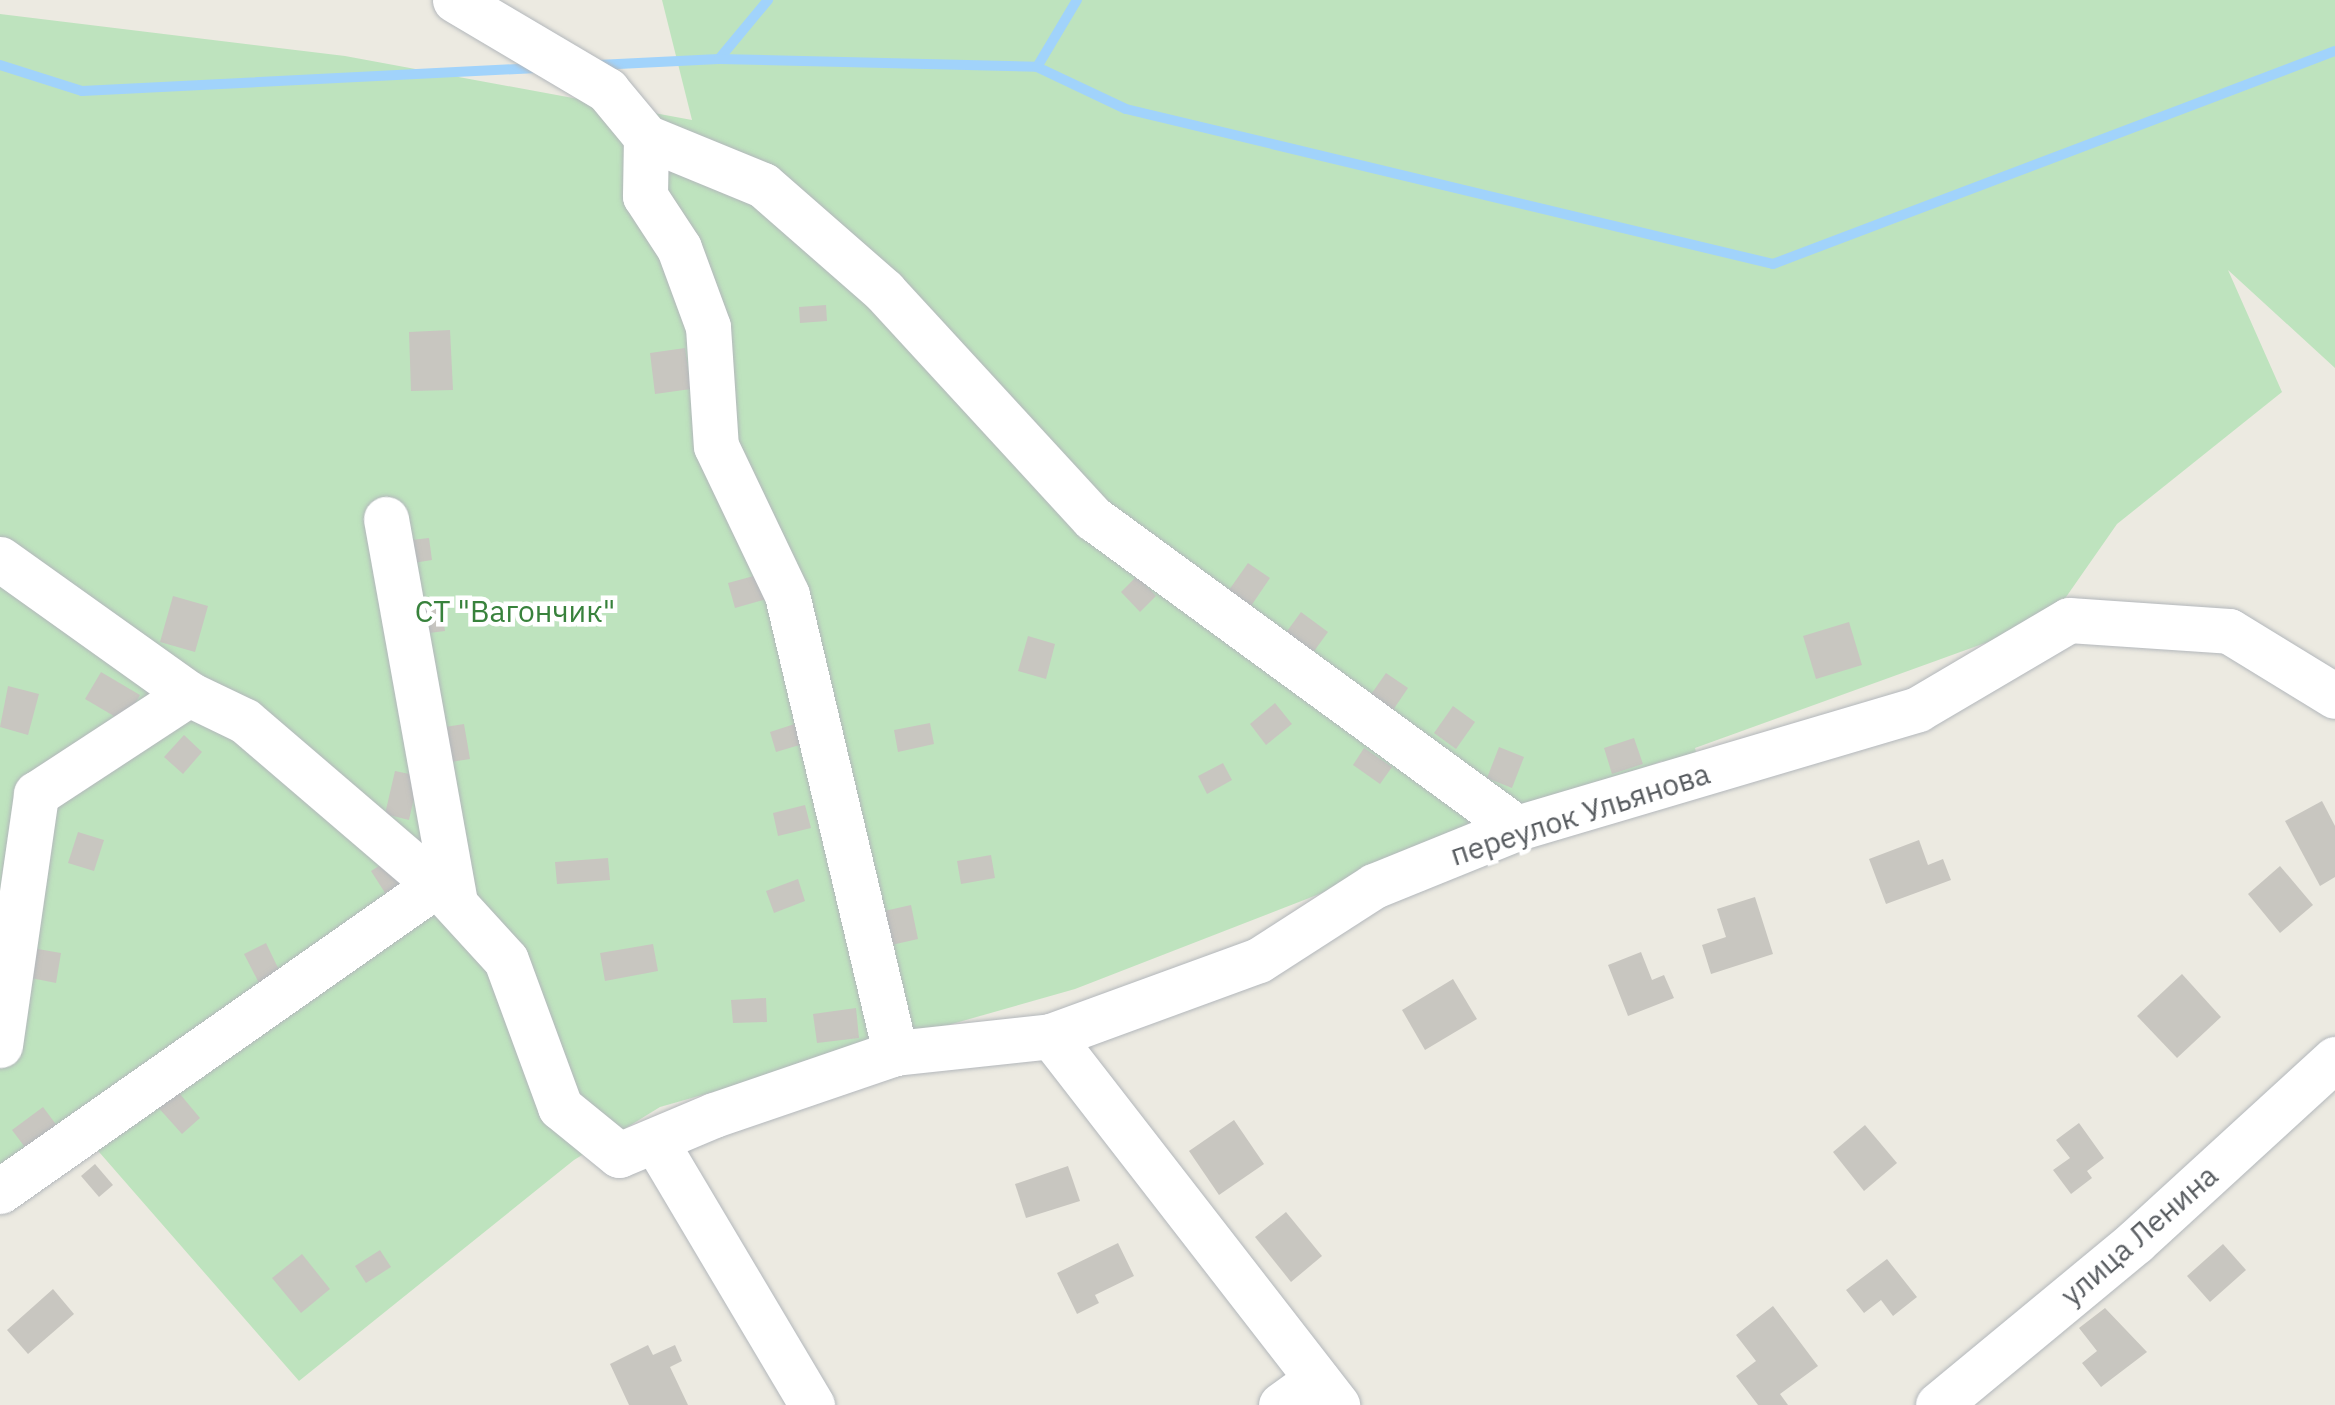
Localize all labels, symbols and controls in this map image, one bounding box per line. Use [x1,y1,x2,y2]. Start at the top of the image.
park label: СТ "Вагончик" [415,593,615,629]
street label: переулок Ульянова [1446,755,1714,873]
street label: улица Ленина [2053,1157,2225,1313]

